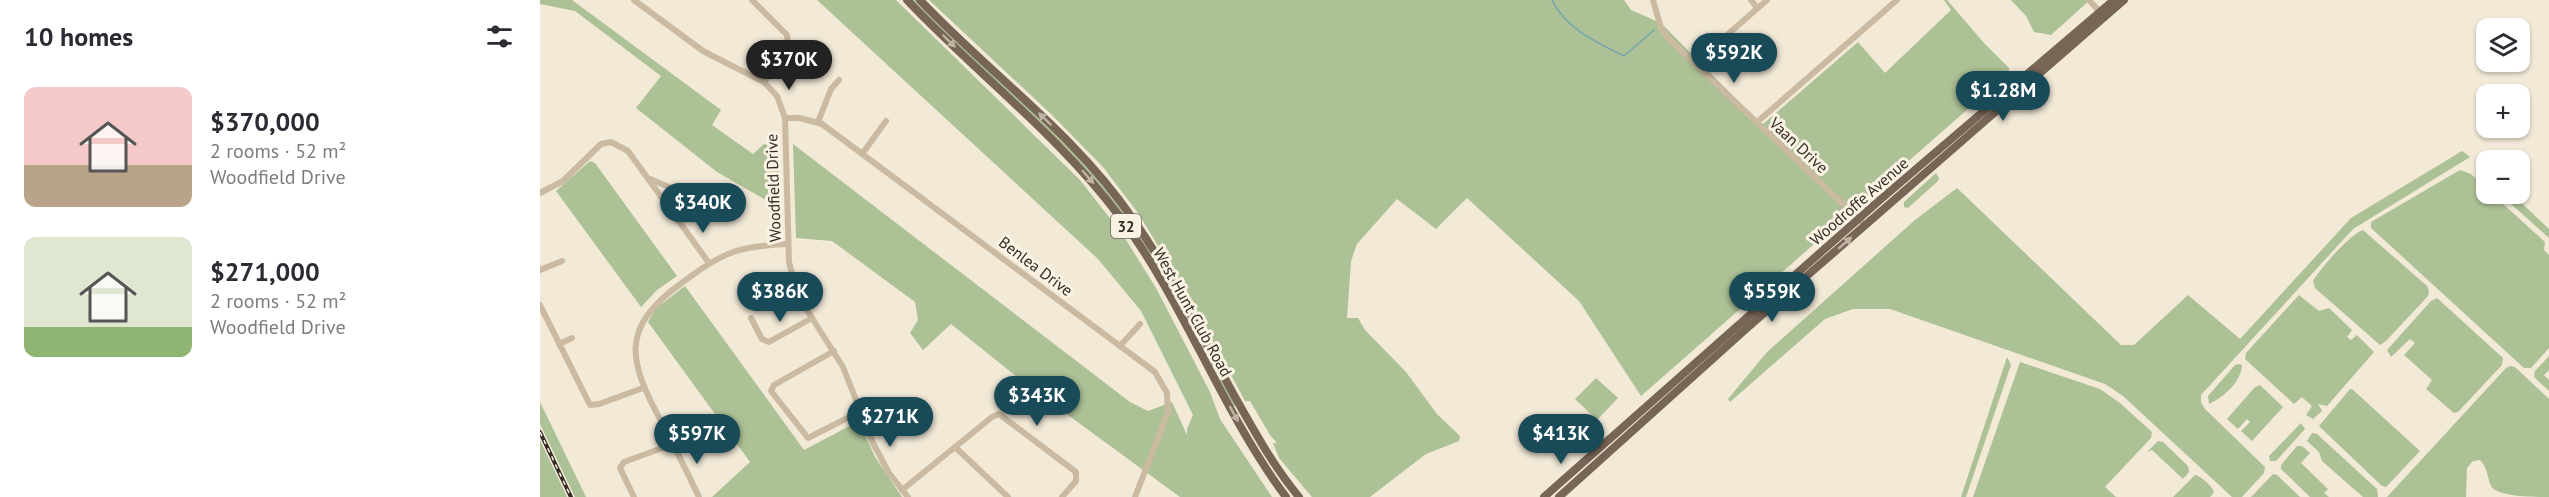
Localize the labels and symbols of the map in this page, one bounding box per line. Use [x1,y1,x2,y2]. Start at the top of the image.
pin: $592K [1692,33,1776,84]
one-way arrow [942,34,957,48]
pin: $370K [747,40,831,91]
pin: $1.28M [1954,71,2052,122]
one-way arrow [1037,112,1052,126]
street label: Vaan Drive [1765,112,1833,177]
street label: Woodfield Drive [761,133,785,243]
street label: Woodroffe Avenue [1806,153,1912,249]
one-way arrow [1081,169,1094,184]
pin: $340K [661,183,745,234]
road number: 32 [1111,214,1141,238]
street label: Benlea Drive [995,232,1077,300]
one-way arrow [1837,237,1852,250]
street label: West Hunt Club Road [1149,244,1237,380]
pin: $386K [738,272,822,323]
pin: $559K [1730,272,1814,323]
pin: $343K [995,376,1079,427]
pin: $271K [848,397,932,448]
one-way arrow [1229,406,1239,423]
pin: $597K [655,414,739,465]
pin: $413K [1519,414,1603,465]

